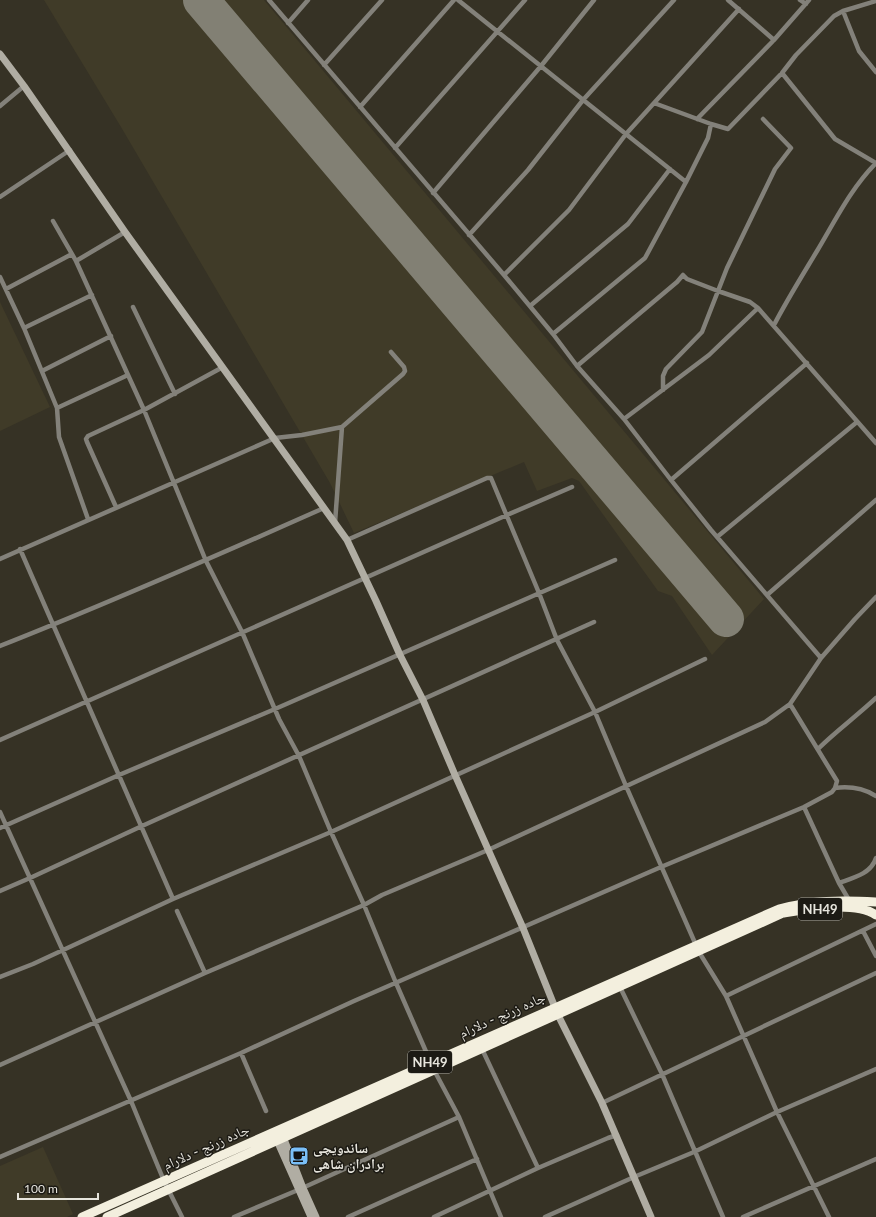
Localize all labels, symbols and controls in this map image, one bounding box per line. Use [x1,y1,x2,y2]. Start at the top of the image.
road number: NH49 [798,898,842,920]
street label: جاده زرنج - دلارام [456,988,548,1043]
road number: NH49 [408,1051,452,1073]
street label: جاده زرنج - دلارام [160,1120,252,1175]
place label: ساندویچی برادران شاهی [313,1139,384,1173]
cafe icon: ساندویچی برادران شاهی [288,1145,310,1167]
scale bar [18,1175,98,1201]
text: 100 m [24,1181,58,1196]

